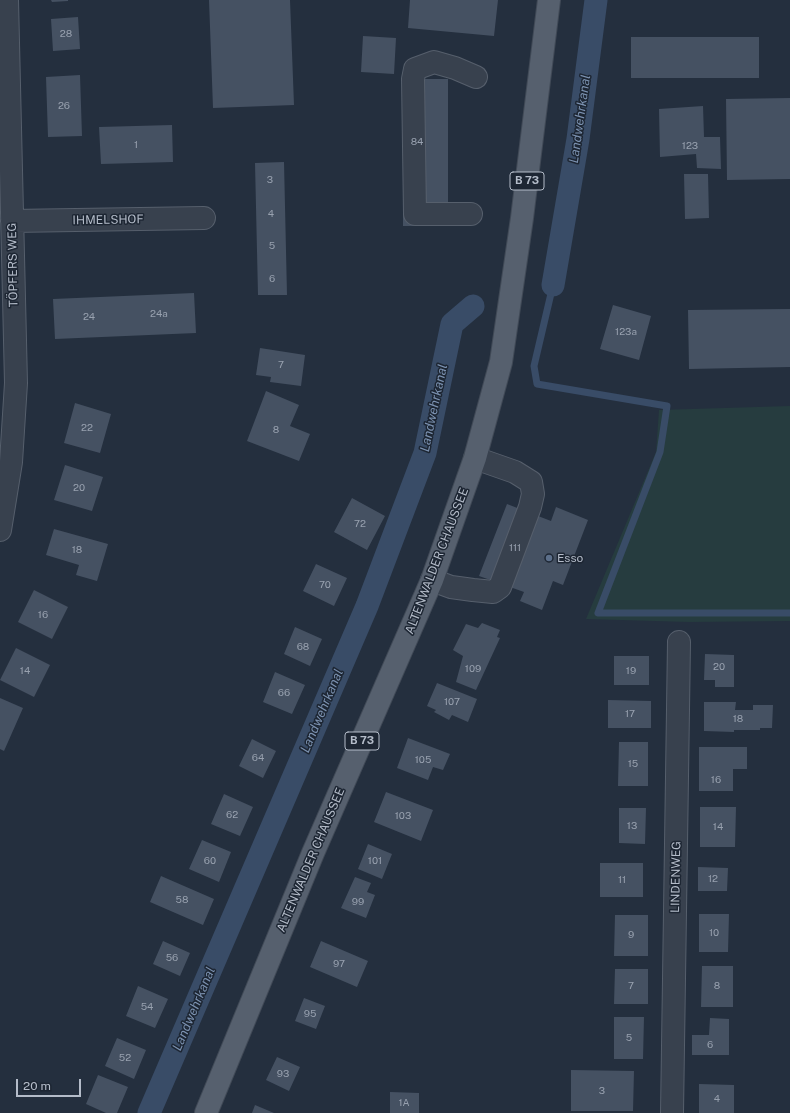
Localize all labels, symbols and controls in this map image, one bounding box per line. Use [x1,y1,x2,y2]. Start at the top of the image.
house number: 28 [60,28,72,40]
water label: Landwehrkanal [566,74,594,164]
house number: 26 [58,100,70,112]
house number: 84 [411,136,423,148]
house number: 1 [134,139,138,151]
house number: 123 [682,140,698,152]
road number: B 73 [510,172,544,190]
house number: 3 [267,174,273,186]
house number: 4 [268,208,274,220]
street label: IHMELSHOF [72,212,144,228]
street label: TÖPFERS WEG [5,223,21,307]
house number: 5 [269,240,275,252]
house number: 6 [269,273,275,285]
house number: 24a [150,308,168,320]
house number: 24 [83,311,95,323]
house number: 123a [615,326,637,338]
house number: 7 [278,359,284,371]
water label: Landwehrkanal [417,363,451,453]
house number: 22 [81,422,93,434]
house number: 8 [273,424,279,436]
house number: 20 [73,482,85,494]
street label: ALTENWALDER CHAUSSEE [402,486,472,636]
house number: 72 [354,518,366,530]
house number: 111 [509,542,521,554]
house number: 18 [72,544,82,556]
place label: Esso [557,551,583,565]
marker: Esso [544,553,554,563]
house number: 70 [319,579,331,591]
house number: 16 [38,609,48,621]
house number: 68 [297,641,309,653]
house number: 20 [713,661,725,673]
house number: 109 [465,663,481,675]
house number: 14 [20,665,30,677]
house number: 19 [626,665,636,677]
water label: Landwehrkanal [297,667,347,755]
house number: 66 [278,687,290,699]
house number: 107 [444,696,460,708]
house number: 17 [625,708,635,720]
house number: 18 [733,713,743,725]
road number: B 73 [345,732,379,750]
house number: 64 [252,752,264,764]
house number: 105 [415,754,431,766]
house number: 15 [628,758,638,770]
house number: 16 [711,774,721,786]
street label: ALTENWALDER CHAUSSEE [274,786,348,934]
house number: 62 [226,809,238,821]
house number: 103 [395,810,411,822]
house number: 13 [627,820,637,832]
house number: 14 [713,821,723,833]
street label: LINDENWEG [668,841,684,913]
house number: 60 [204,855,216,867]
house number: 101 [368,855,382,867]
house number: 12 [708,873,718,885]
house number: 11 [618,874,626,886]
house number: 58 [176,894,188,906]
house number: 99 [352,896,364,908]
house number: 10 [709,927,719,939]
house number: 9 [628,929,634,941]
house number: 56 [166,952,178,964]
house number: 97 [333,958,345,970]
water label: Landwehrkanal [169,965,219,1053]
house number: 7 [628,980,634,992]
house number: 8 [714,980,720,992]
house number: 54 [141,1001,153,1013]
house number: 95 [304,1008,316,1020]
house number: 5 [626,1032,632,1044]
house number: 6 [707,1039,713,1051]
house number: 52 [119,1052,131,1064]
house number: 93 [277,1068,289,1080]
scale bar [18,1071,83,1097]
text: 20 m [23,1079,51,1093]
house number: 3 [599,1085,605,1097]
house number: 4 [714,1093,720,1105]
house number: 1A [398,1097,410,1109]

